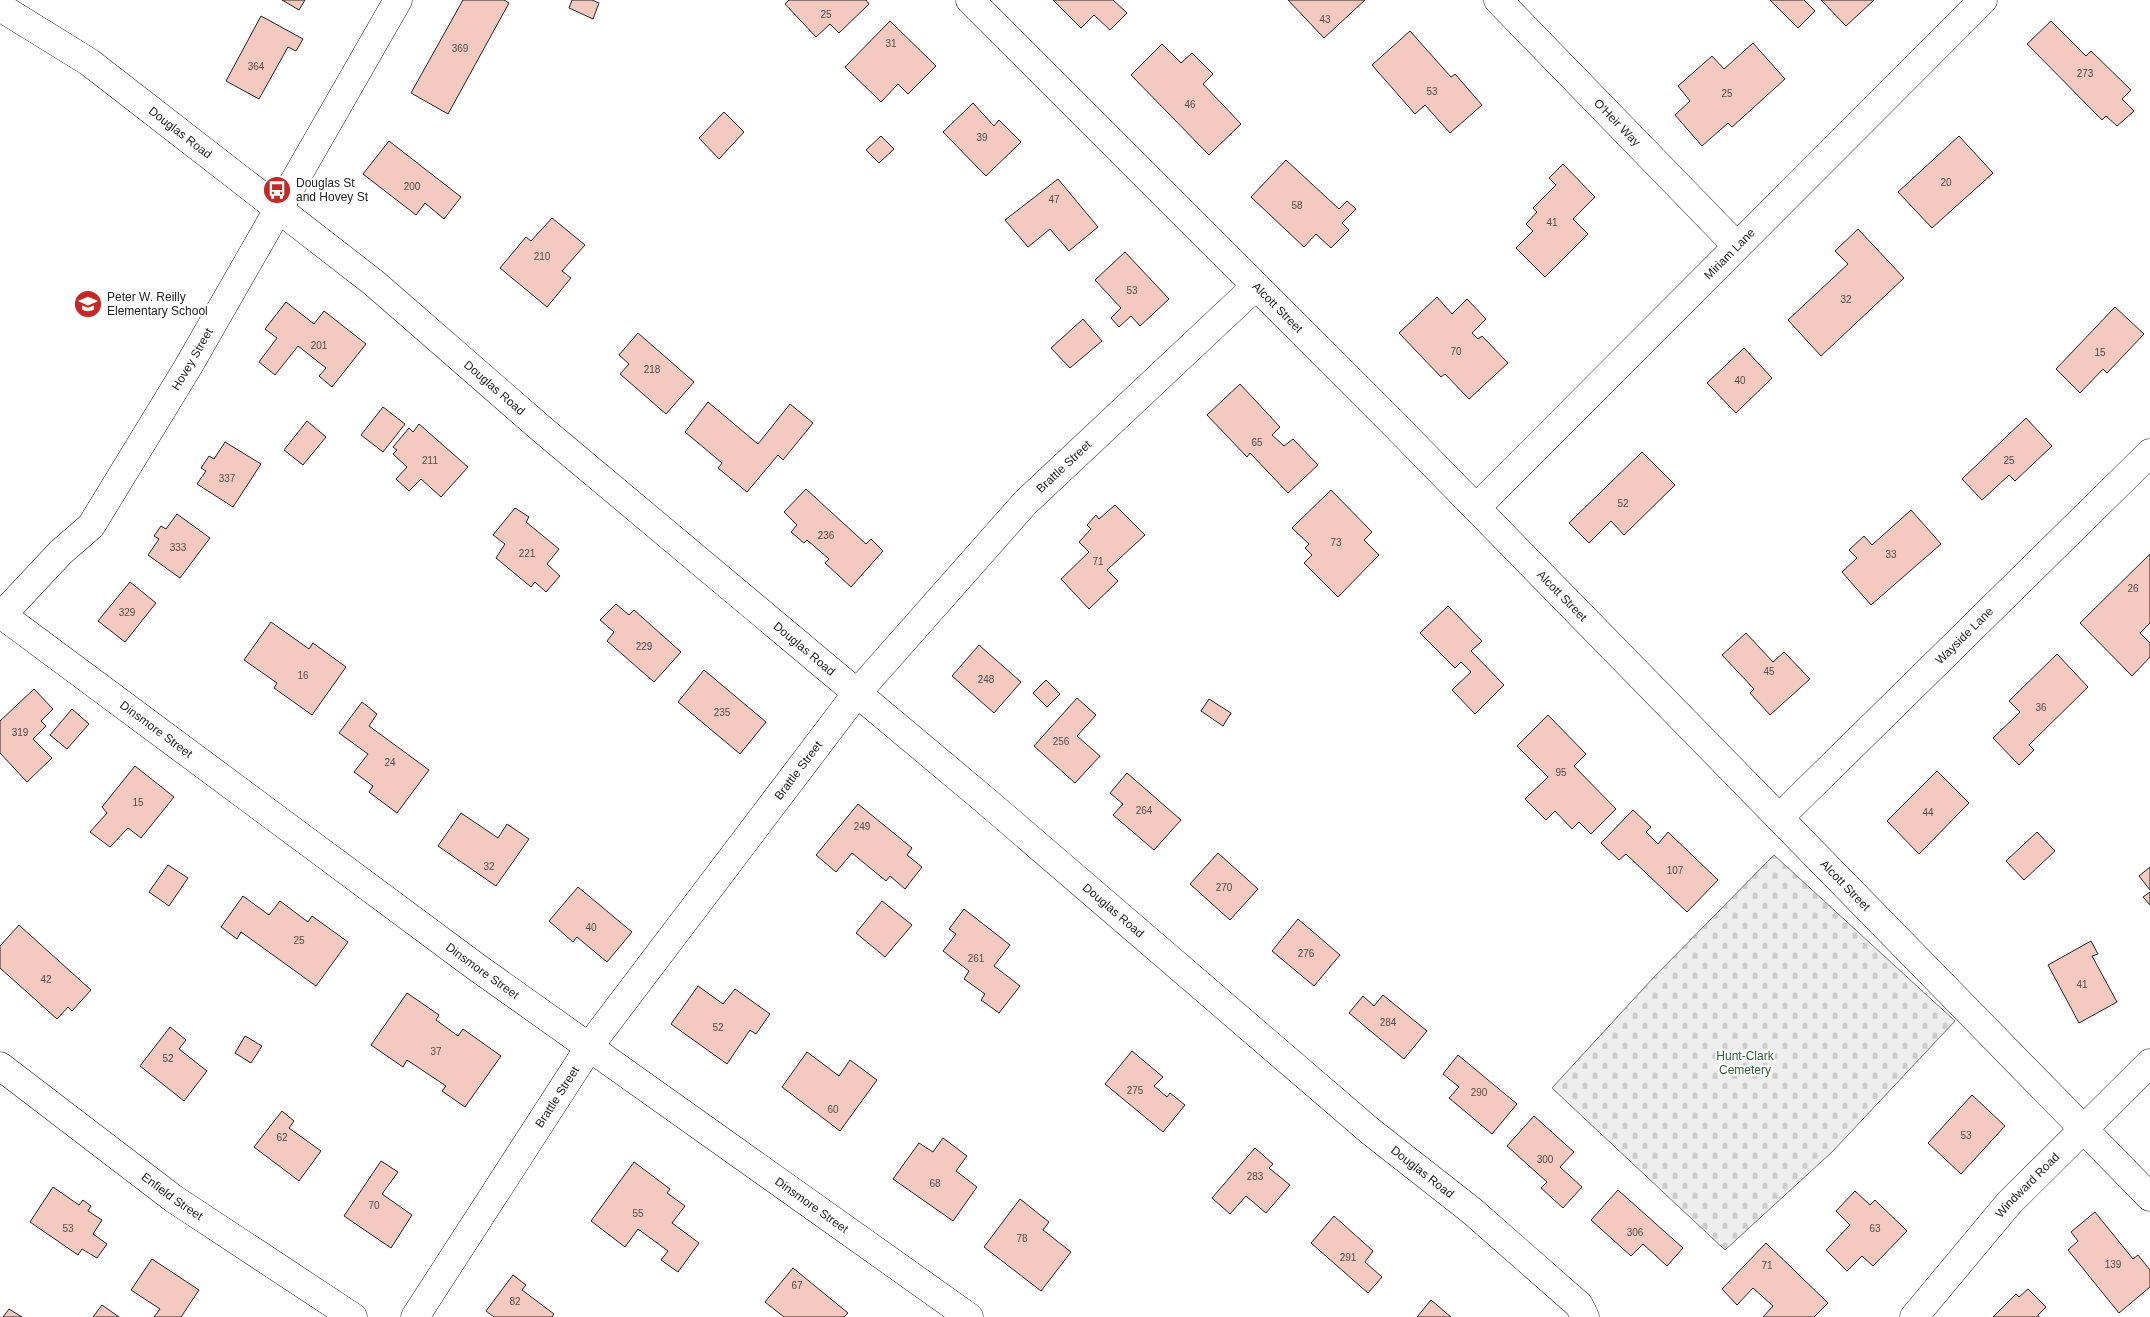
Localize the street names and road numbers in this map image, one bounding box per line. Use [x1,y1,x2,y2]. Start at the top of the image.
street label: O'Heir Way [1591,96,1643,149]
street label: Douglas Road [146,104,215,162]
street label: Miriam Lane [1701,225,1758,282]
street label: Alcott Street [1249,279,1306,336]
street label: Hovey Street [169,325,216,393]
street label: Douglas Road [461,358,528,418]
street label: Brattle Street [1033,437,1095,496]
street label: Alcott Street [1534,568,1590,625]
street label: Wayside Lane [1932,604,1996,667]
street label: Douglas Road [771,619,838,679]
street label: Dinsmore Street [117,698,196,761]
street label: Brattle Street [772,738,825,803]
street label: Alcott Street [1817,857,1874,914]
street label: Douglas Road [1080,880,1147,941]
street label: Dinsmore Street [443,940,522,1002]
street label: Brattle Street [532,1063,582,1130]
street label: Douglas Road [1388,1143,1457,1201]
street label: Windward Road [1993,1150,2062,1221]
street label: Enfield Street [139,1170,206,1223]
street label: Dinsmore Street [772,1174,852,1236]

